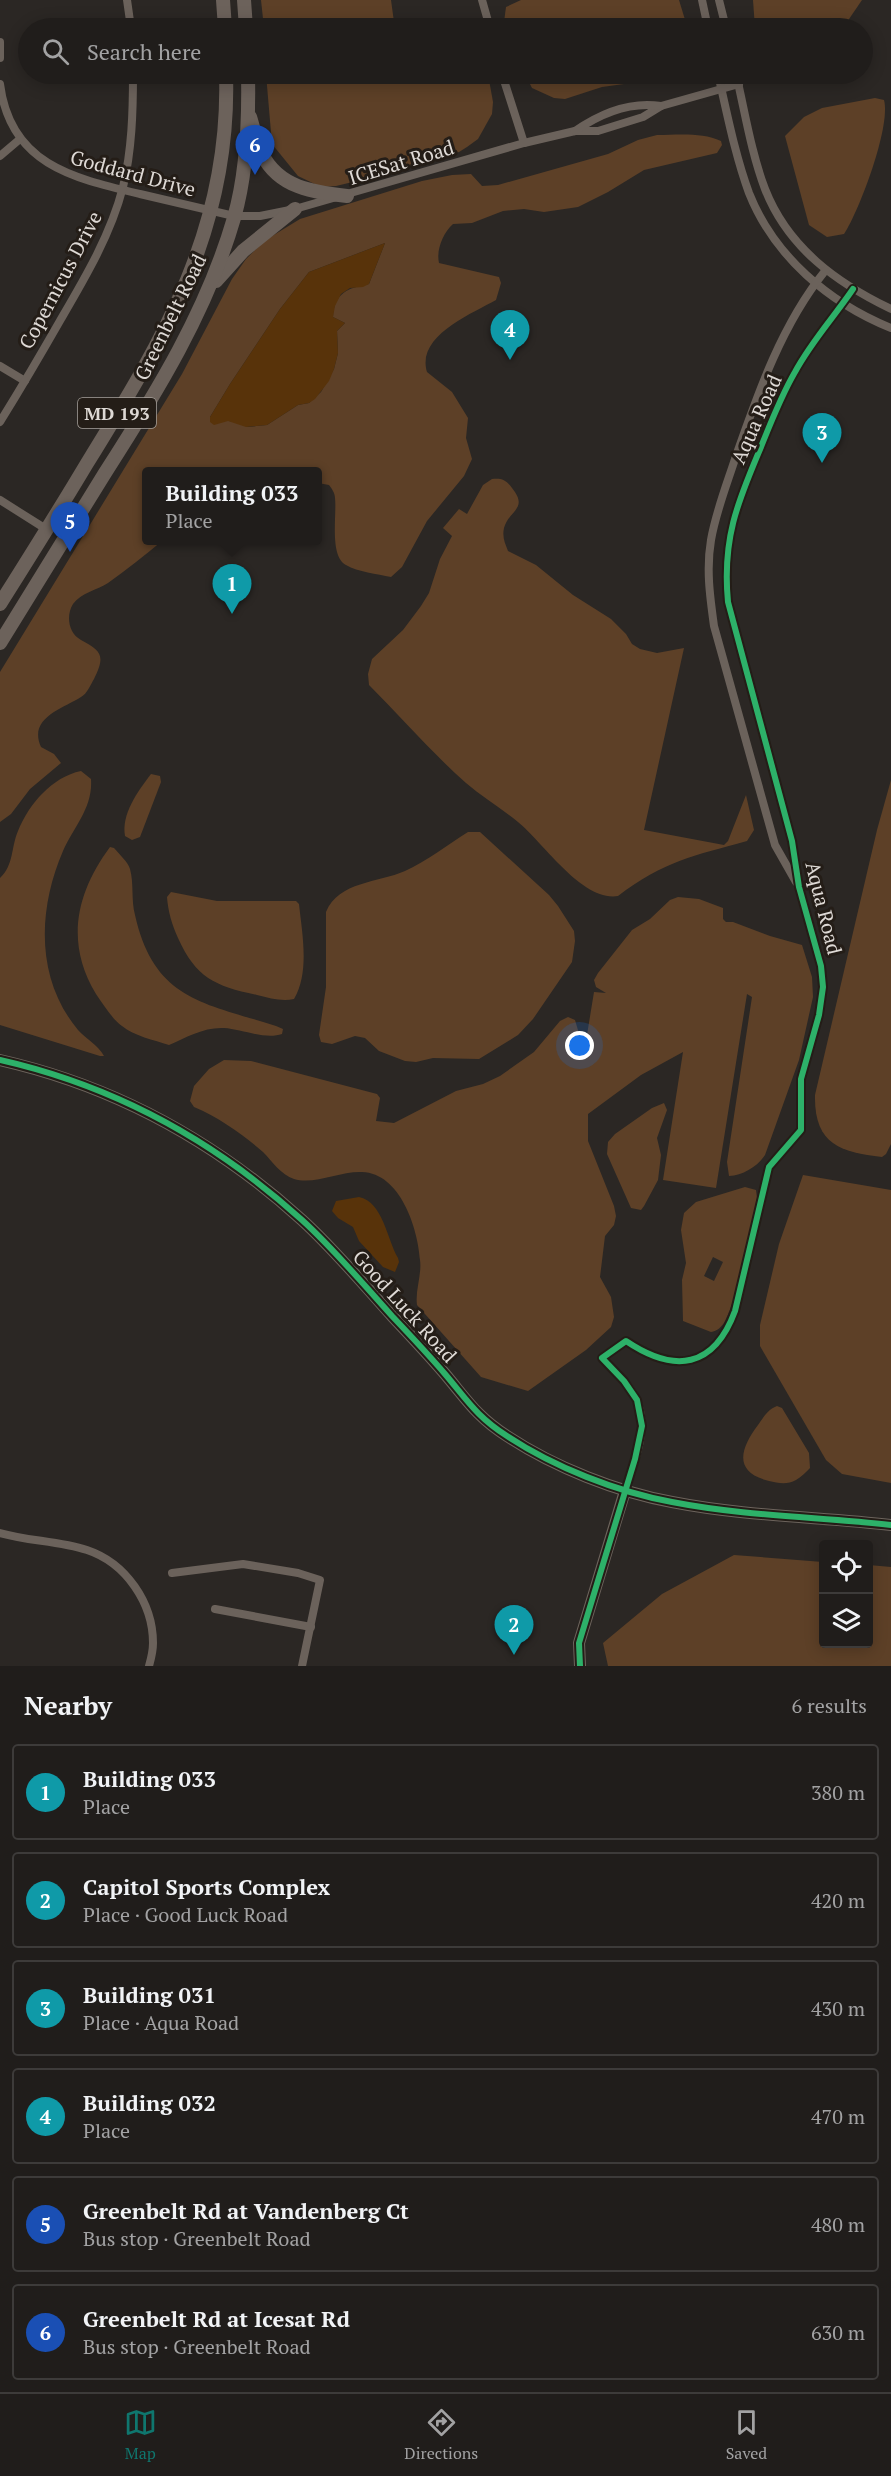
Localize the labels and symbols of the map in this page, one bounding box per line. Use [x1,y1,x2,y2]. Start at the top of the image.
pin: 6 [236,126,274,175]
street label: ICESat Road [345,133,457,191]
street label: Goddard Drive [67,143,199,203]
street label: Copernicus Drive [12,206,108,354]
street label: Greenbelt Road [128,249,212,385]
pin: 4 [490,310,530,360]
street label: Aqua Road [724,370,788,468]
road number: MD 193 [78,398,156,428]
pin: 3 [802,414,842,463]
pin: 5 [50,502,90,552]
pin: 1 [212,564,252,614]
street label: Aqua Road [799,859,849,957]
your location [565,1031,594,1060]
street label: Good Luck Road [347,1244,463,1368]
pin: 2 [494,1606,534,1655]

